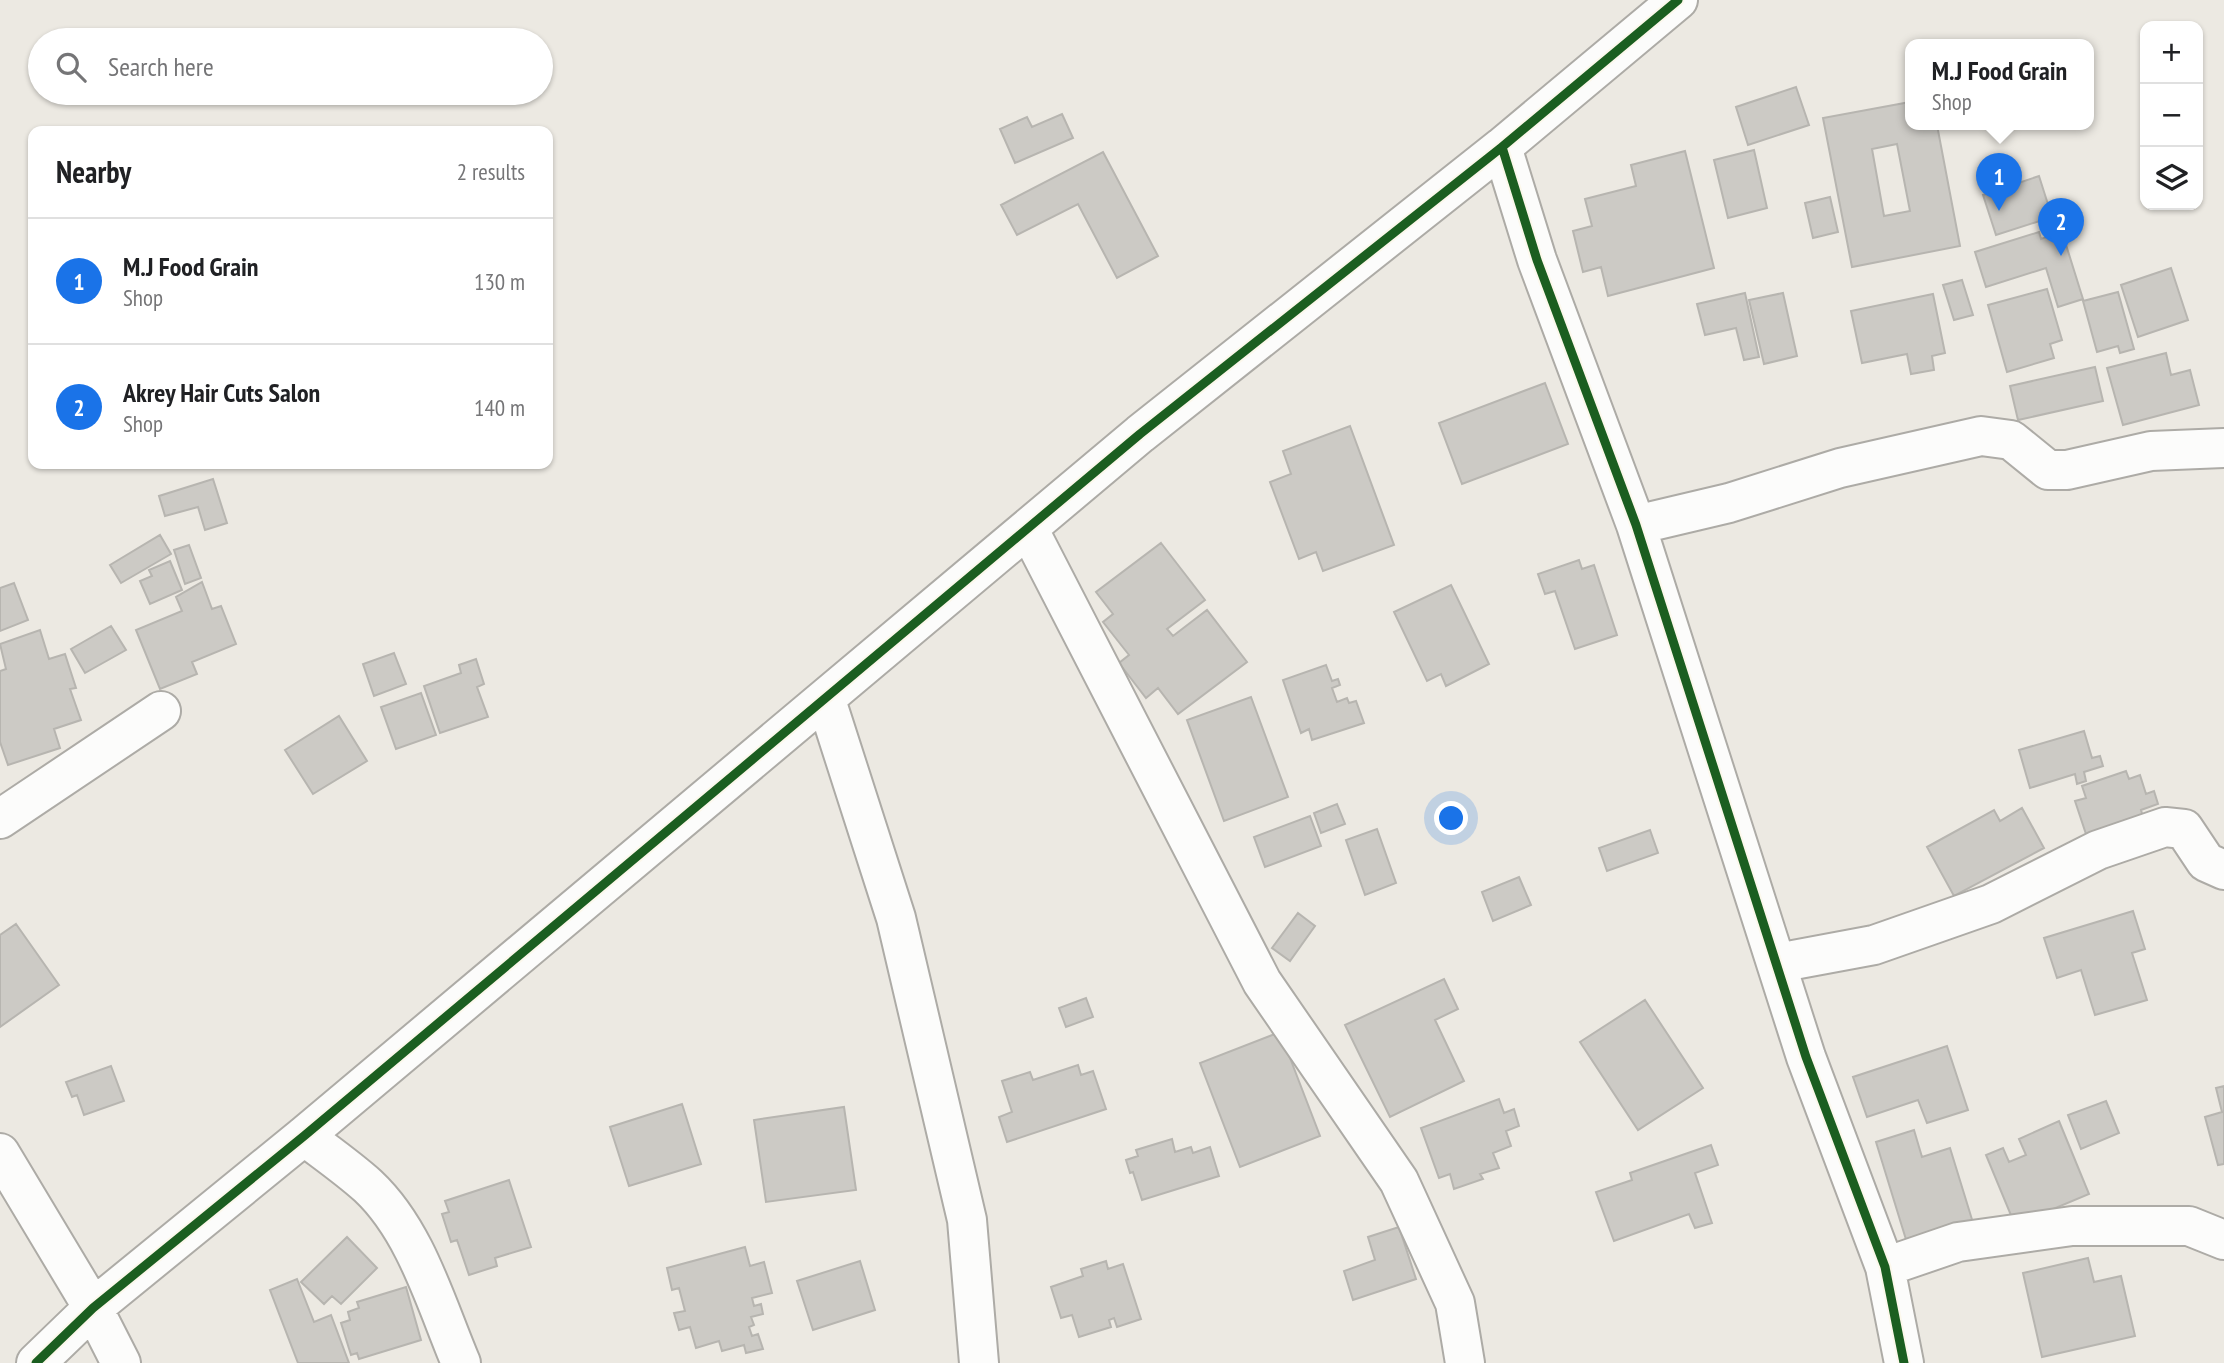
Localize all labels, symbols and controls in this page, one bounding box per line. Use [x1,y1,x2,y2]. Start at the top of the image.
map controls [2140,21,2203,210]
button: + [2140,21,2203,84]
search box [28,28,553,105]
popup [1905,39,2094,130]
icon: search [52,48,90,86]
text: Search here [108,50,214,83]
text: M.J Food Grain [1932,54,2067,87]
button: − [2140,84,2203,147]
text: Shop [1932,87,1972,116]
button: layers [2140,147,2203,210]
text: Nearby [56,152,131,191]
pin: 1 [1976,153,2022,211]
text: 2 results [457,157,525,186]
pin: 2 [2038,198,2084,256]
text: M.J Food Grain [123,250,258,283]
text: 1 [74,267,85,296]
text: 130 m [474,267,525,296]
text: Shop [123,283,163,312]
text: Akrey Hair Cuts Salon [123,376,320,409]
text: 2 [74,393,85,422]
text: 140 m [474,393,525,422]
text: Shop [123,409,163,438]
your location [1434,801,1468,835]

